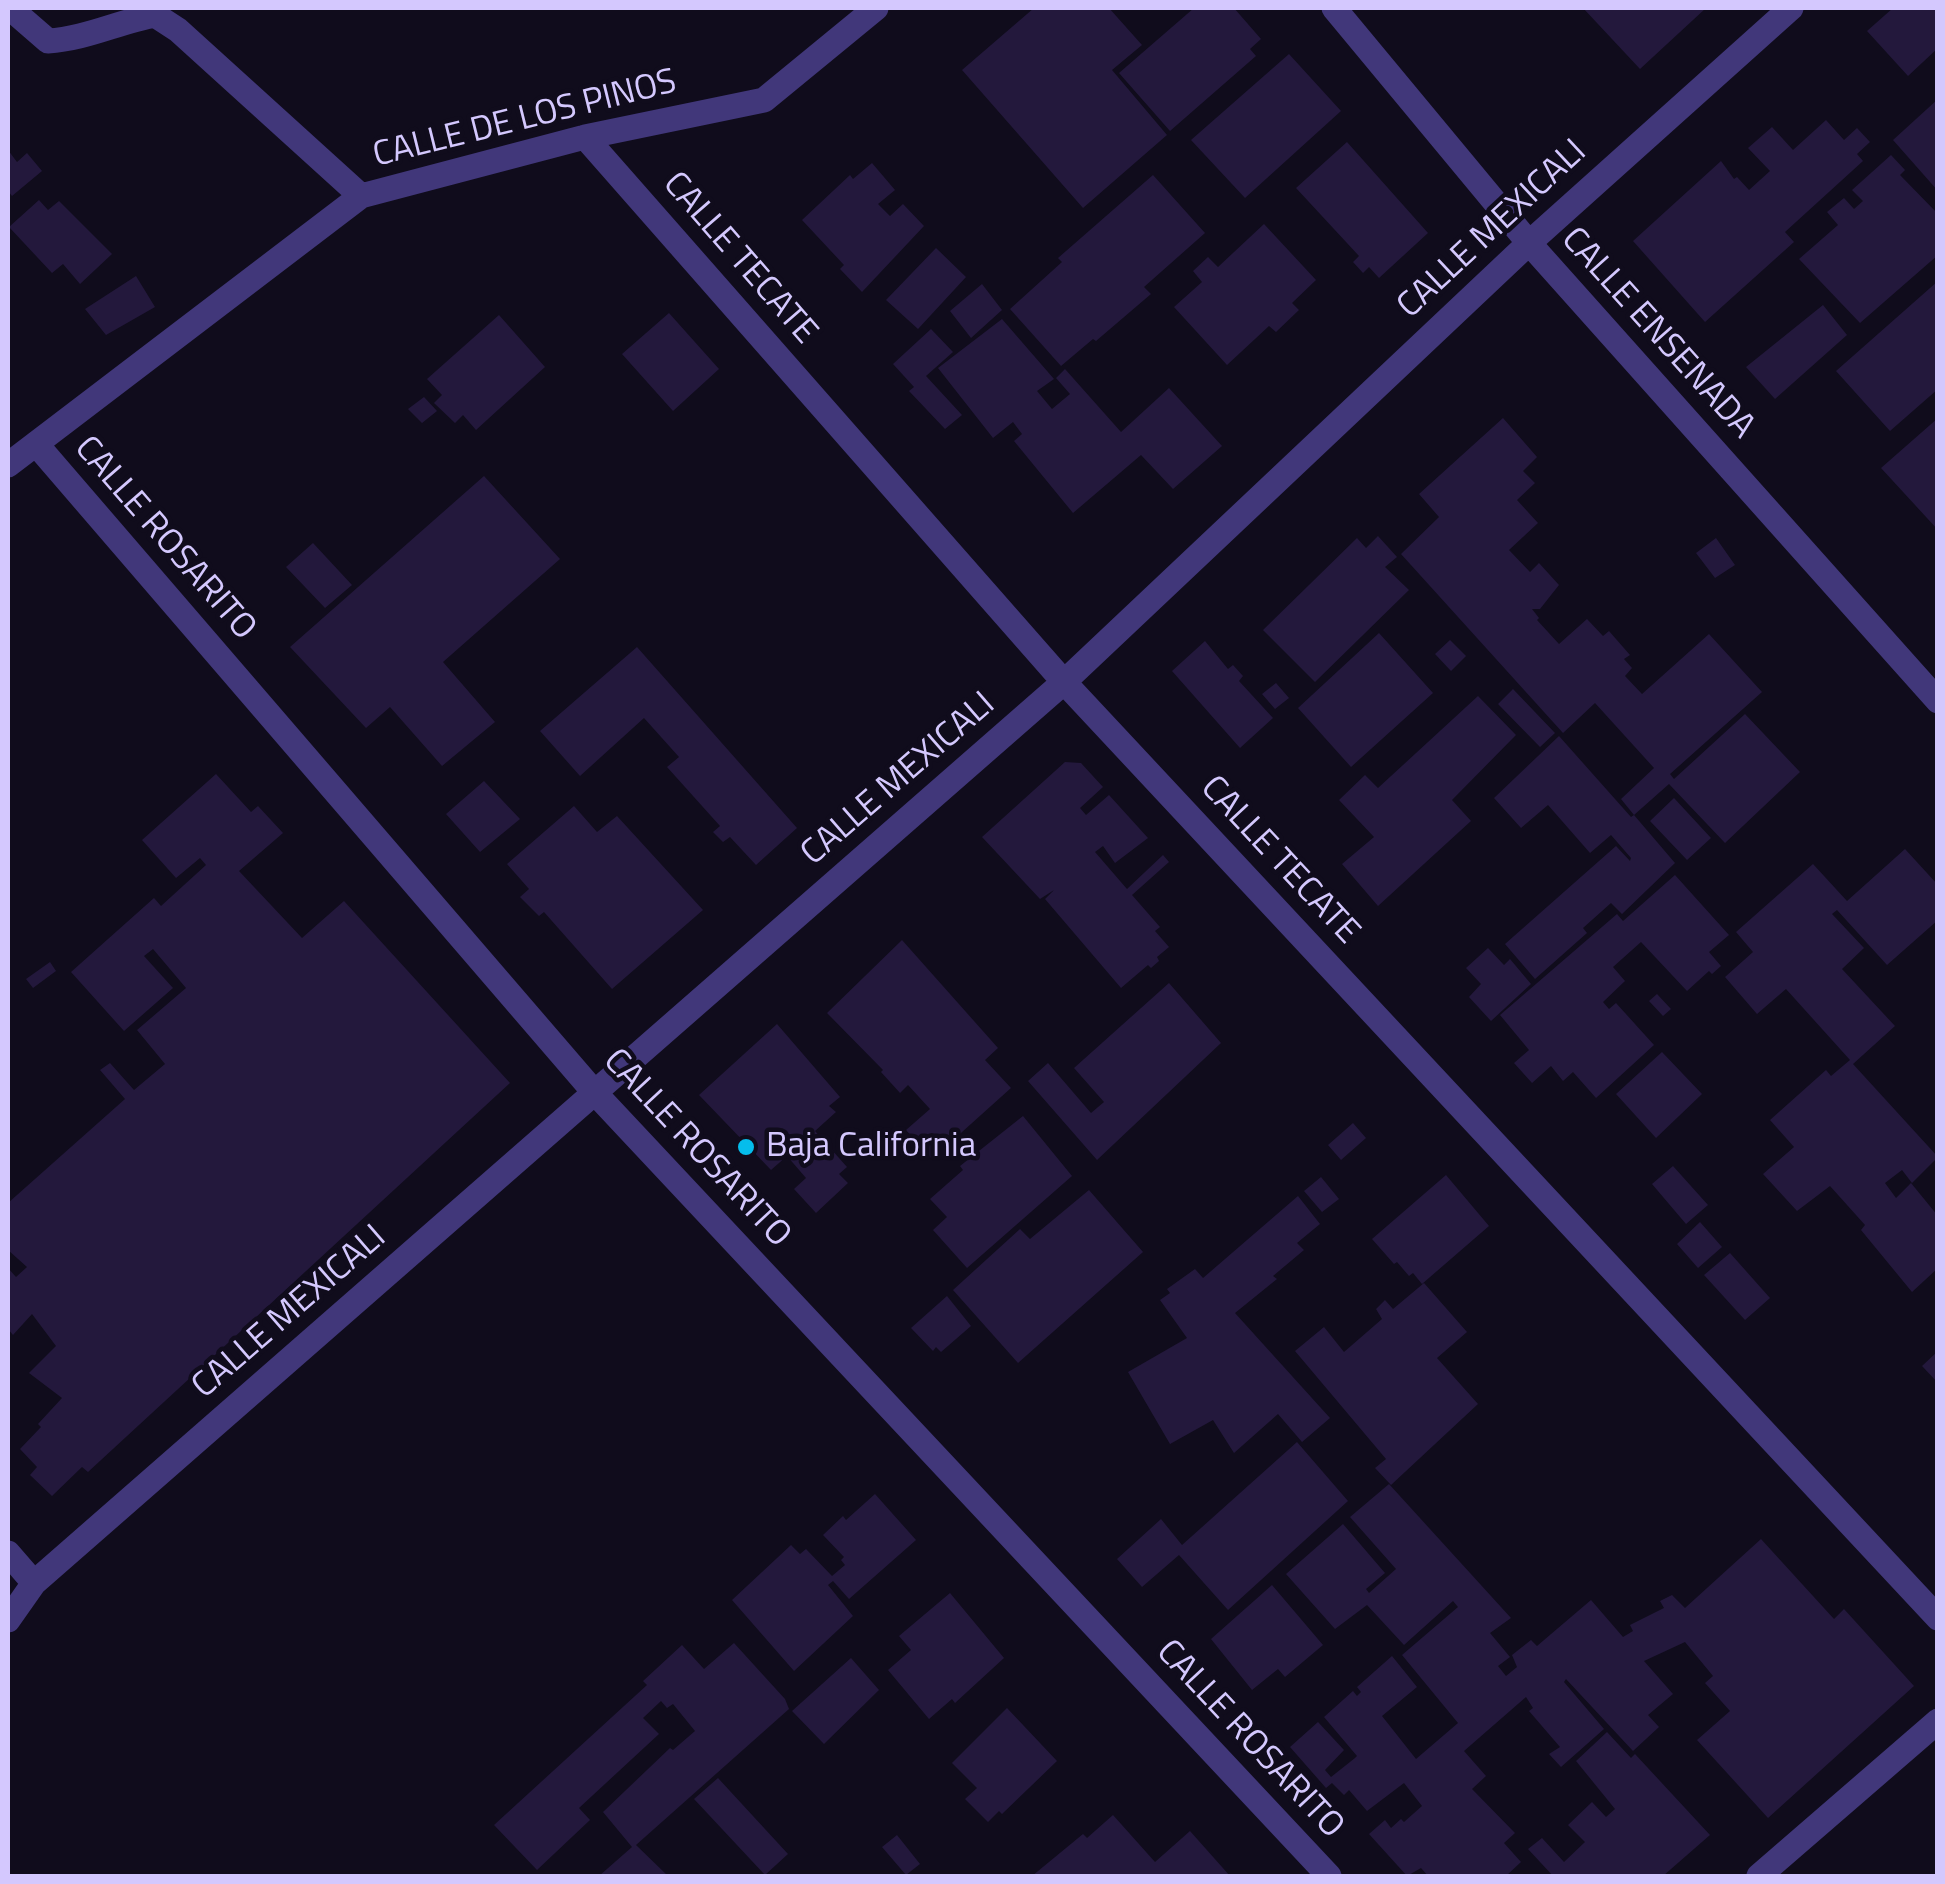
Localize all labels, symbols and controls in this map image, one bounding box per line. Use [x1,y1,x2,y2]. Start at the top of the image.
street label: CALLE DE LOS PINOS [369,62,681,178]
street label: CALLE MEXICALI [1390,132,1596,328]
street label: CALLE TECATE [653,164,825,354]
street label: CALLE ENSENADA [1551,220,1763,448]
street label: CALLE ROSARITO [64,429,264,649]
street label: CALLE MEXICALI [794,685,1004,875]
street label: CALLE TECATE [1191,768,1367,954]
street label: CALLE ROSARITO [593,1041,799,1257]
place label: Baja California [766,1126,976,1168]
marker: Baja California [735,1136,757,1158]
street label: CALLE MEXICALI [185,1218,395,1408]
street label: CALLE ROSARITO [1146,1632,1352,1848]

